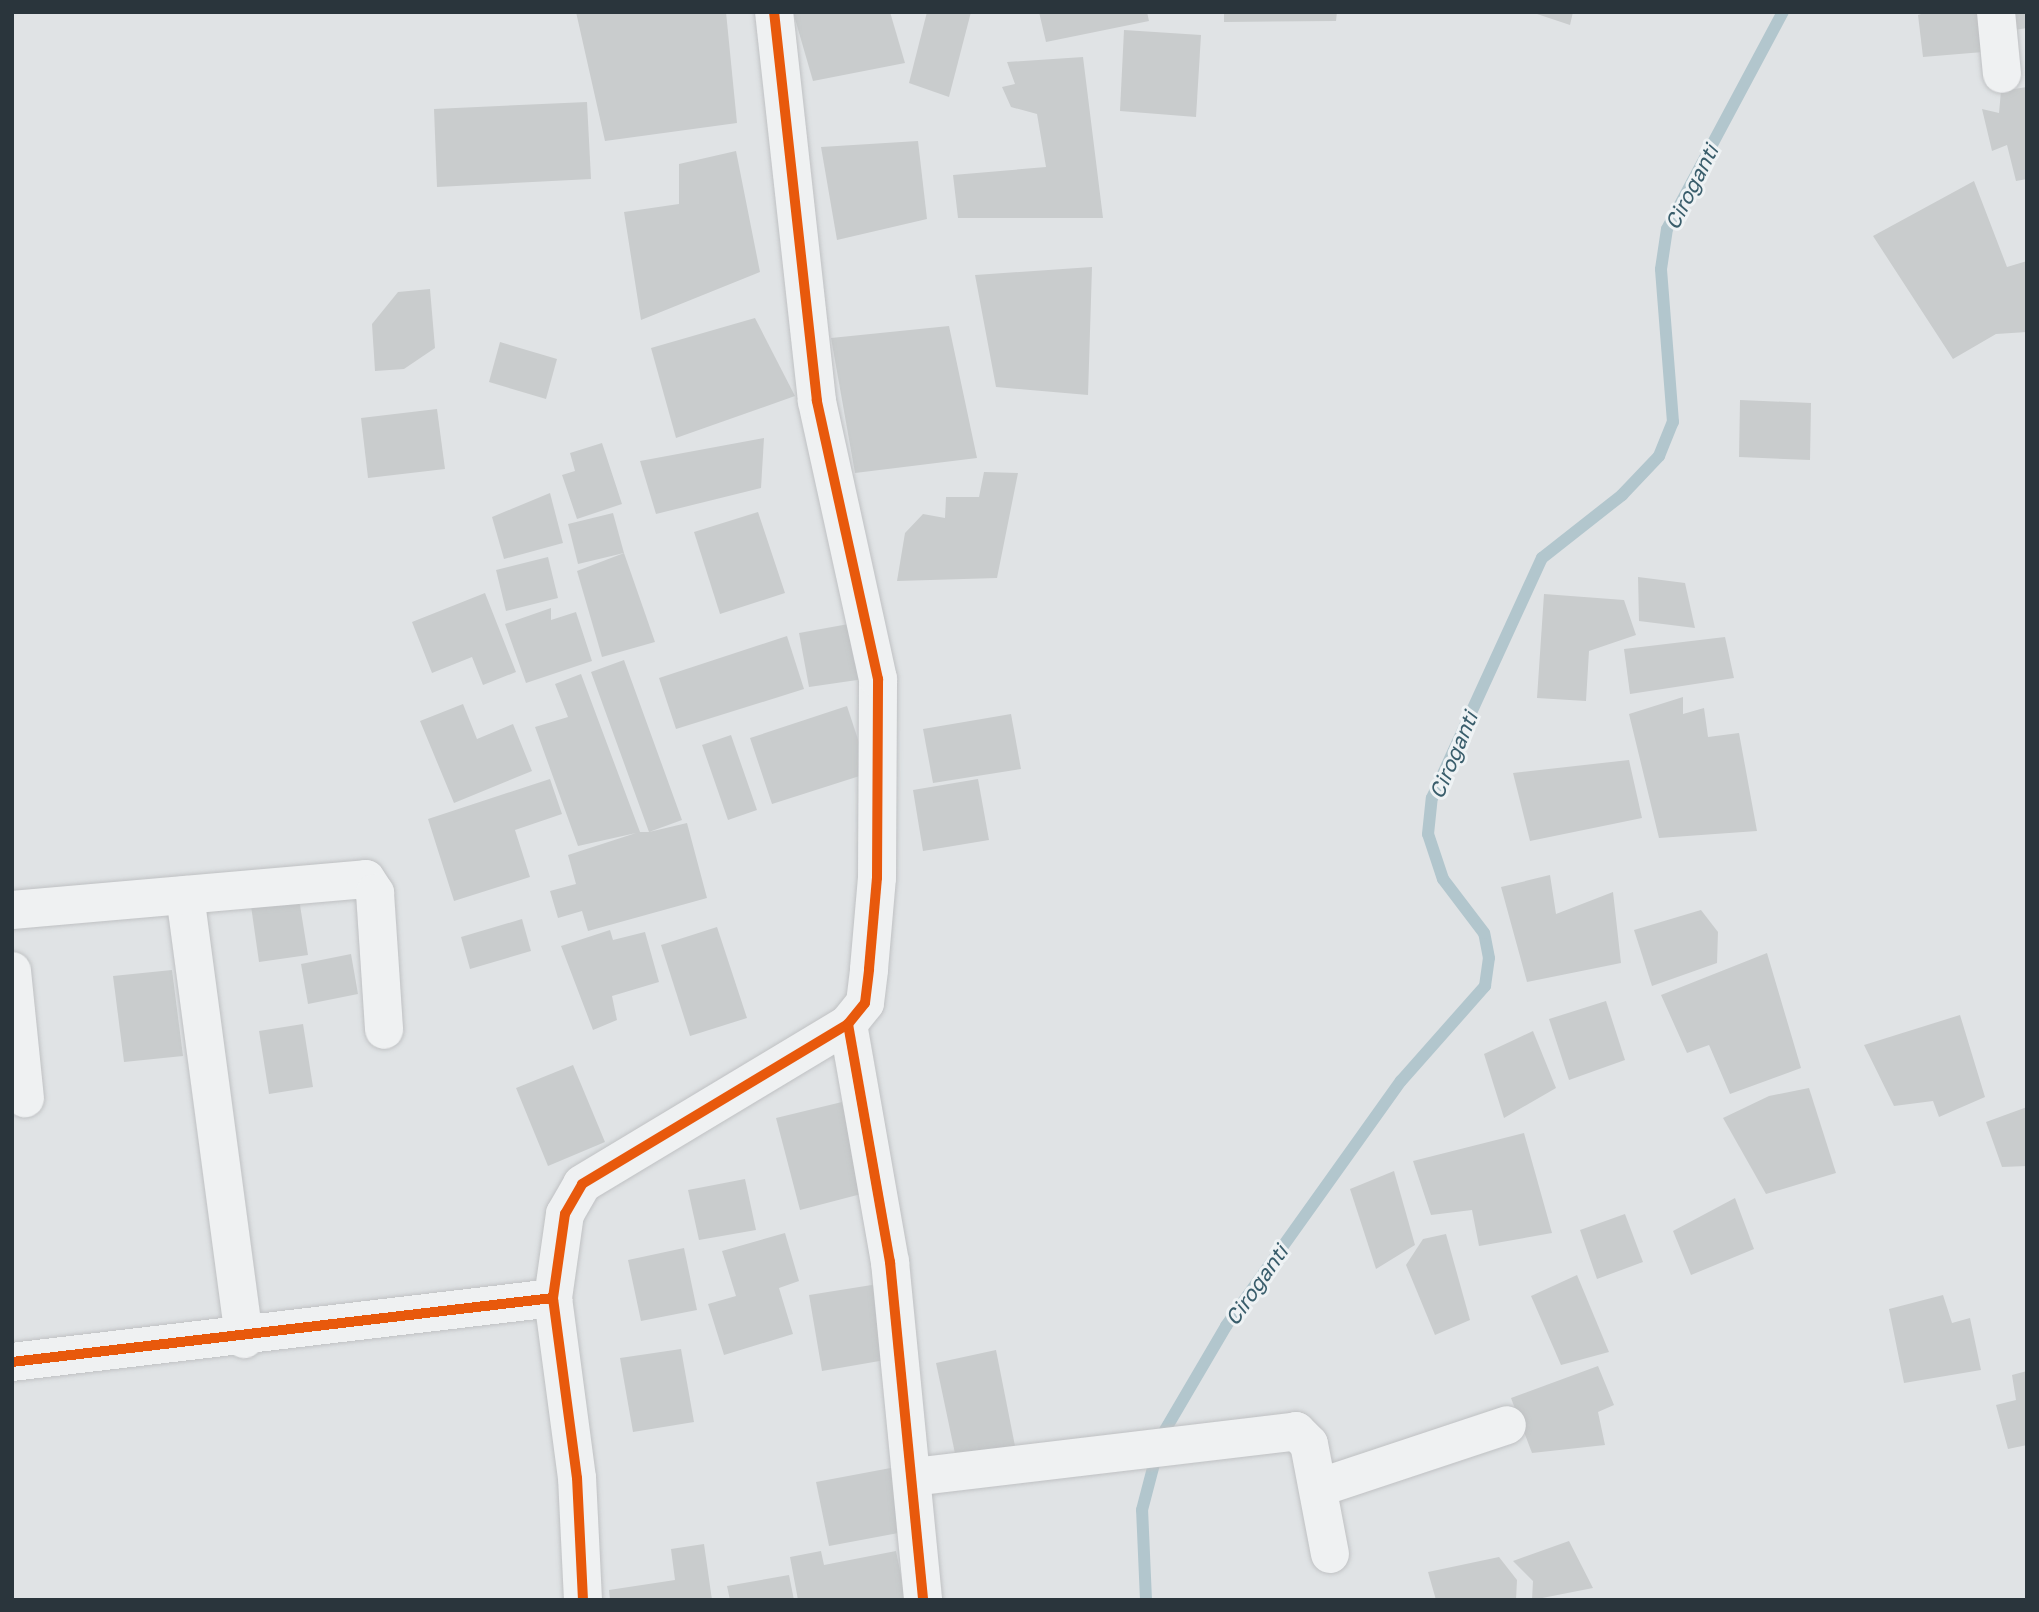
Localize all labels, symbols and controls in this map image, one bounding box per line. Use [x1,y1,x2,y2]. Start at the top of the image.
water label: Ciroganti [1659,140,1723,234]
water label: Ciroganti [1423,708,1483,802]
water label: Ciroganti [1219,1240,1293,1330]

